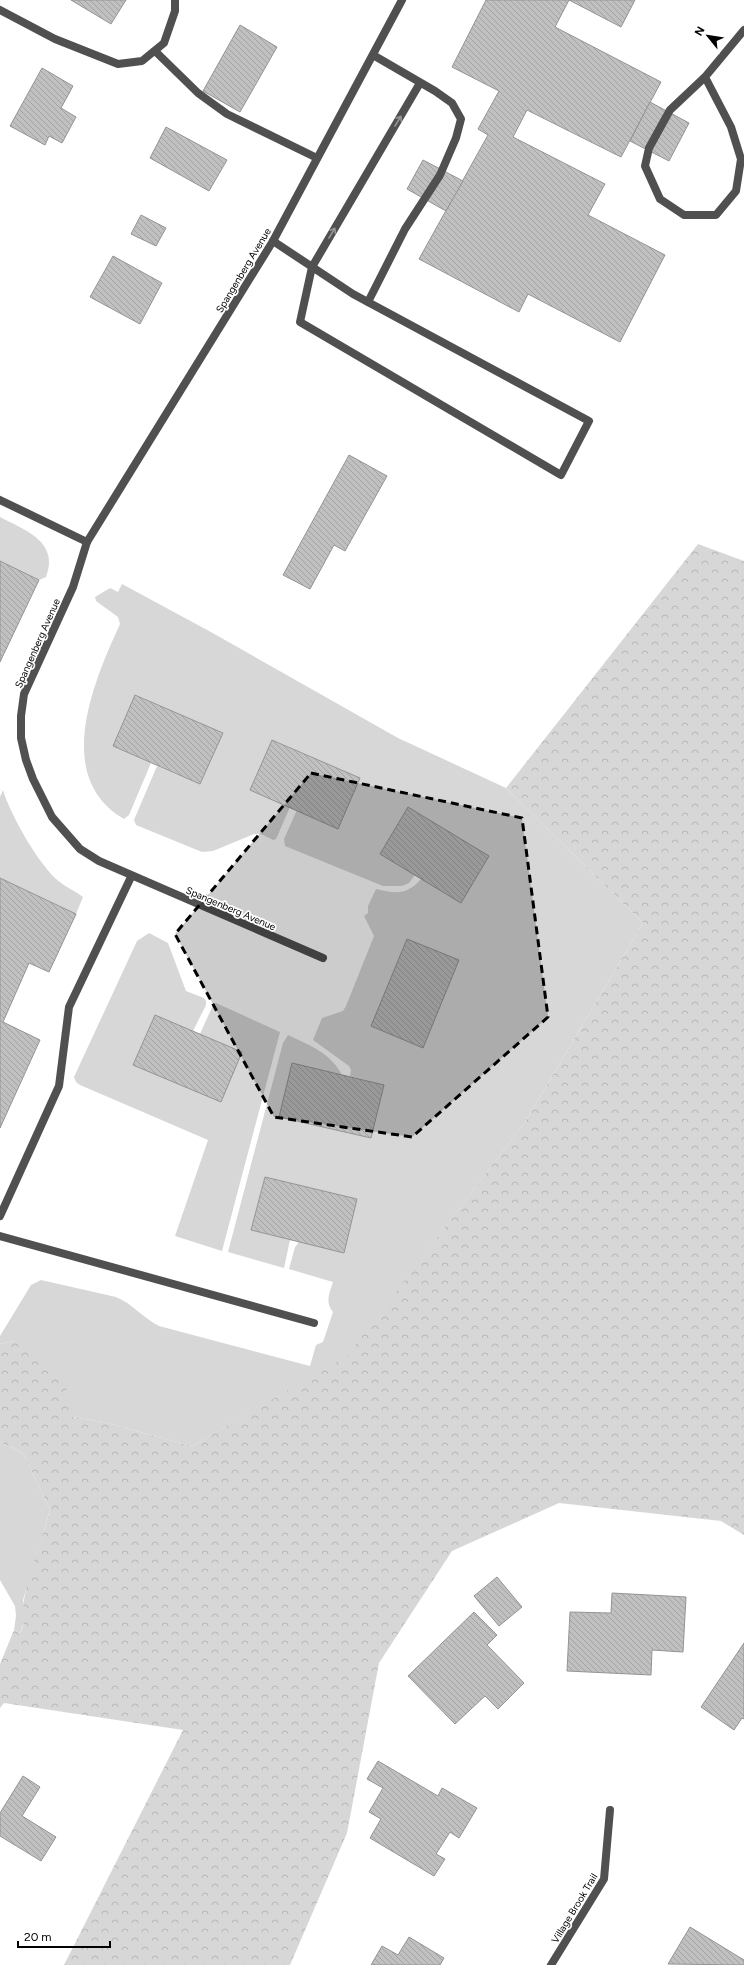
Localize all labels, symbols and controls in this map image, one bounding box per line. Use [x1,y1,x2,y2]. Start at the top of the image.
north arrow [688,16,728,56]
text: N [692,24,708,38]
one-way arrow [395,115,403,127]
street label: Spangenberg Avenue [213,225,274,315]
one-way arrow [328,227,336,239]
street label: Spangenberg Avenue [12,596,63,690]
street label: Spangenberg Avenue [184,884,278,934]
street label: Village Brook Trail [549,1871,600,1945]
scale bar [18,1923,110,1949]
text: 20 m [24,1930,52,1944]

